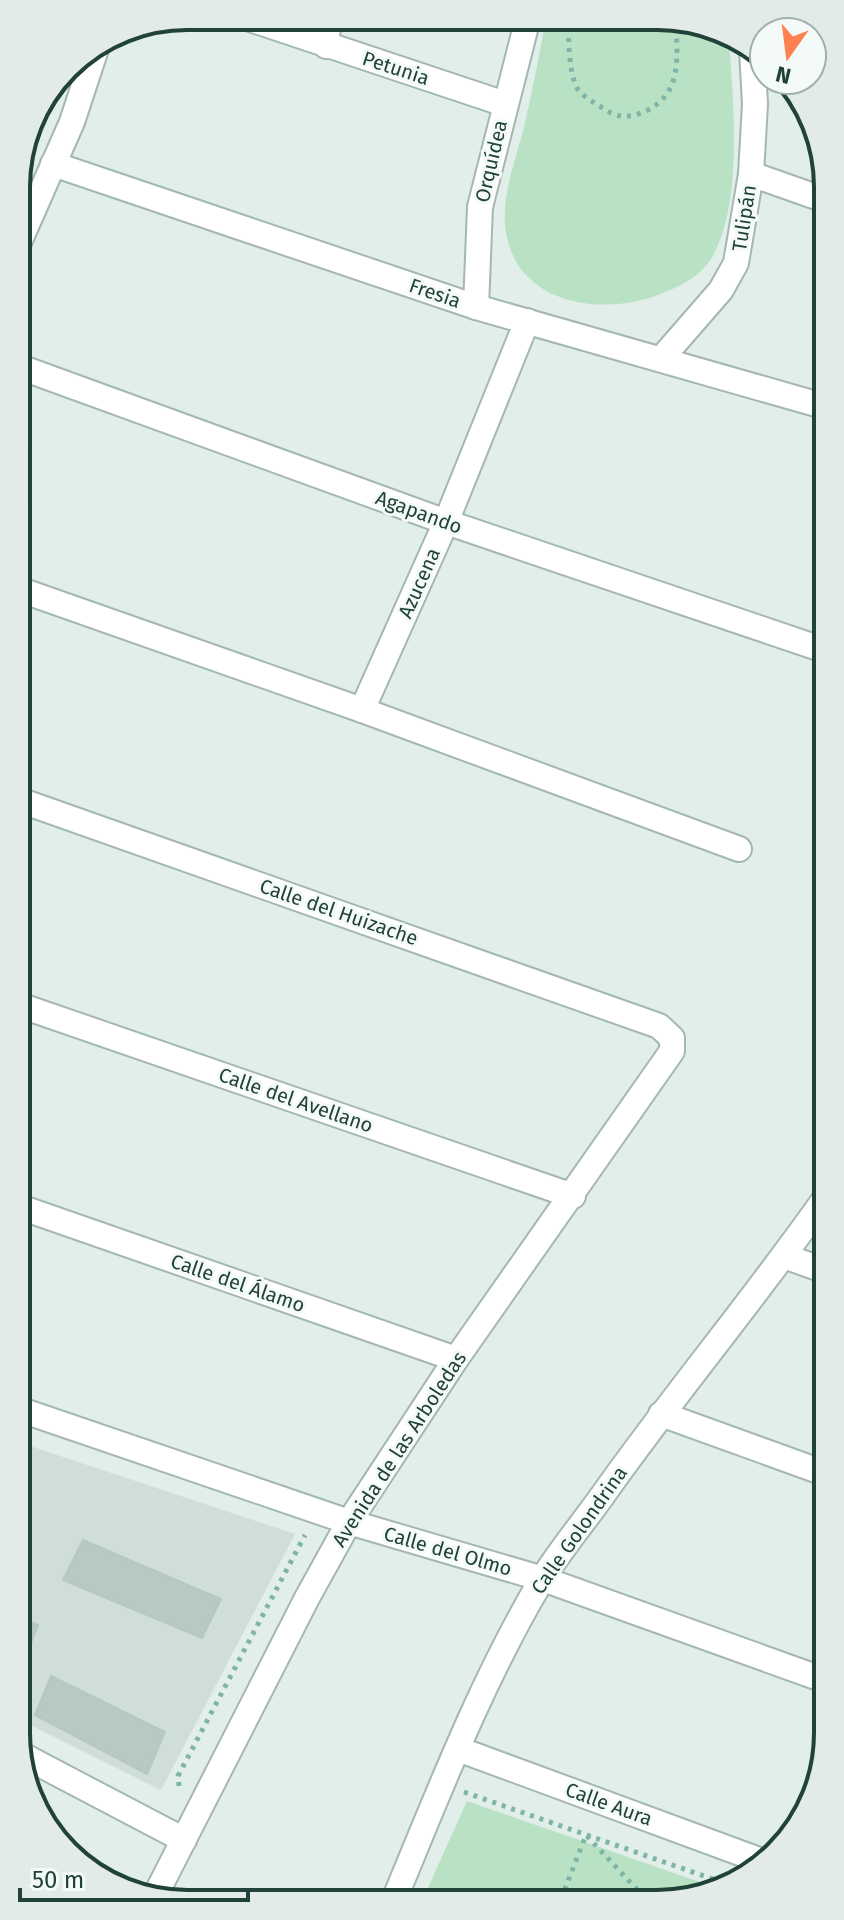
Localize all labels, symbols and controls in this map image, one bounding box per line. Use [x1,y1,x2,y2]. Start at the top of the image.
north arrow [748,16,828,96]
street label: Petunia [359,46,433,90]
text: N [773,60,794,90]
street label: Orquídea [470,117,512,205]
street label: Tulipán [727,183,761,253]
street label: Fresia [406,273,464,313]
street label: Agapando [372,485,466,539]
street label: Azucena [393,544,445,622]
street label: Calle del Huizache [257,874,421,950]
street label: Calle del Avellano [216,1062,376,1138]
street label: Calle del Álamo [168,1249,308,1317]
street label: Avenida de las Arboledas [327,1347,471,1551]
street label: Calle Golondrina [526,1461,632,1599]
street label: Calle del Olmo [381,1521,515,1581]
street label: Calle Aura [562,1777,656,1831]
scale bar [20,1852,248,1902]
text: 50 m [32,1866,84,1894]

